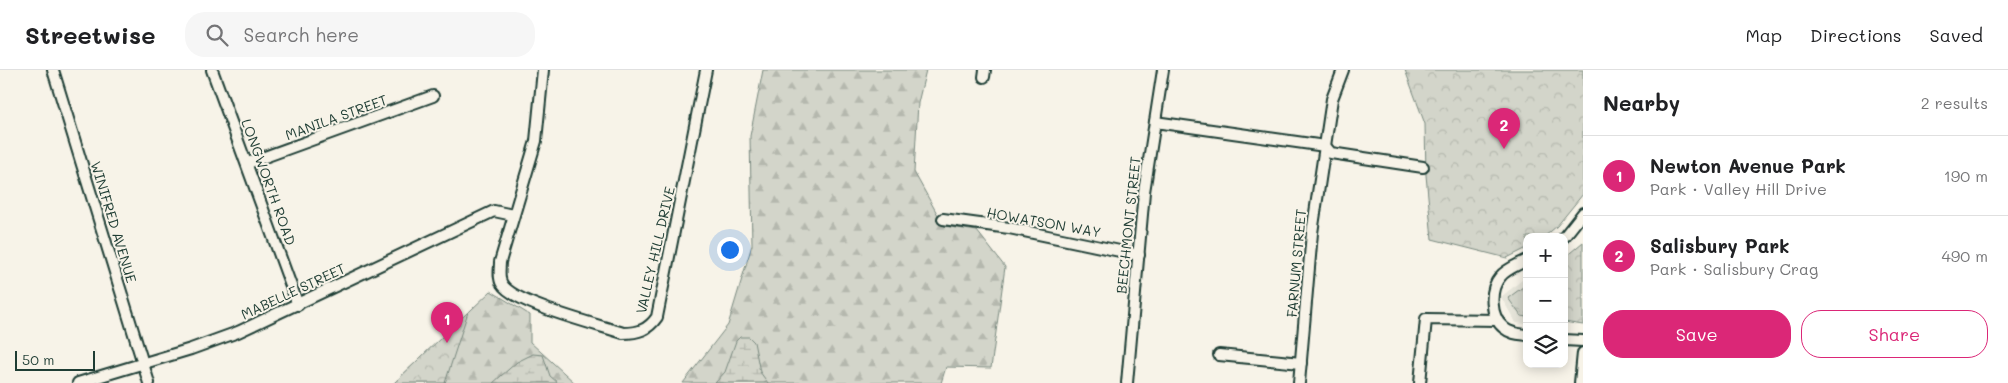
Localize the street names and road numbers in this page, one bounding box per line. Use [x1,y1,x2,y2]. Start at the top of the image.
street label: MANILA STREET [282,90,390,144]
street label: LONGWORTH ROAD [237,116,301,248]
street label: BEECHMONT STREET [1111,155,1145,295]
street label: WINIFRED AVENUE [86,159,142,285]
street label: VALLEY HILL DRIVE [631,184,679,316]
street label: HOWATSON WAY [985,203,1103,241]
street label: FARNUM STREET [1282,208,1310,318]
street label: MABELLE STREET [238,258,349,324]

